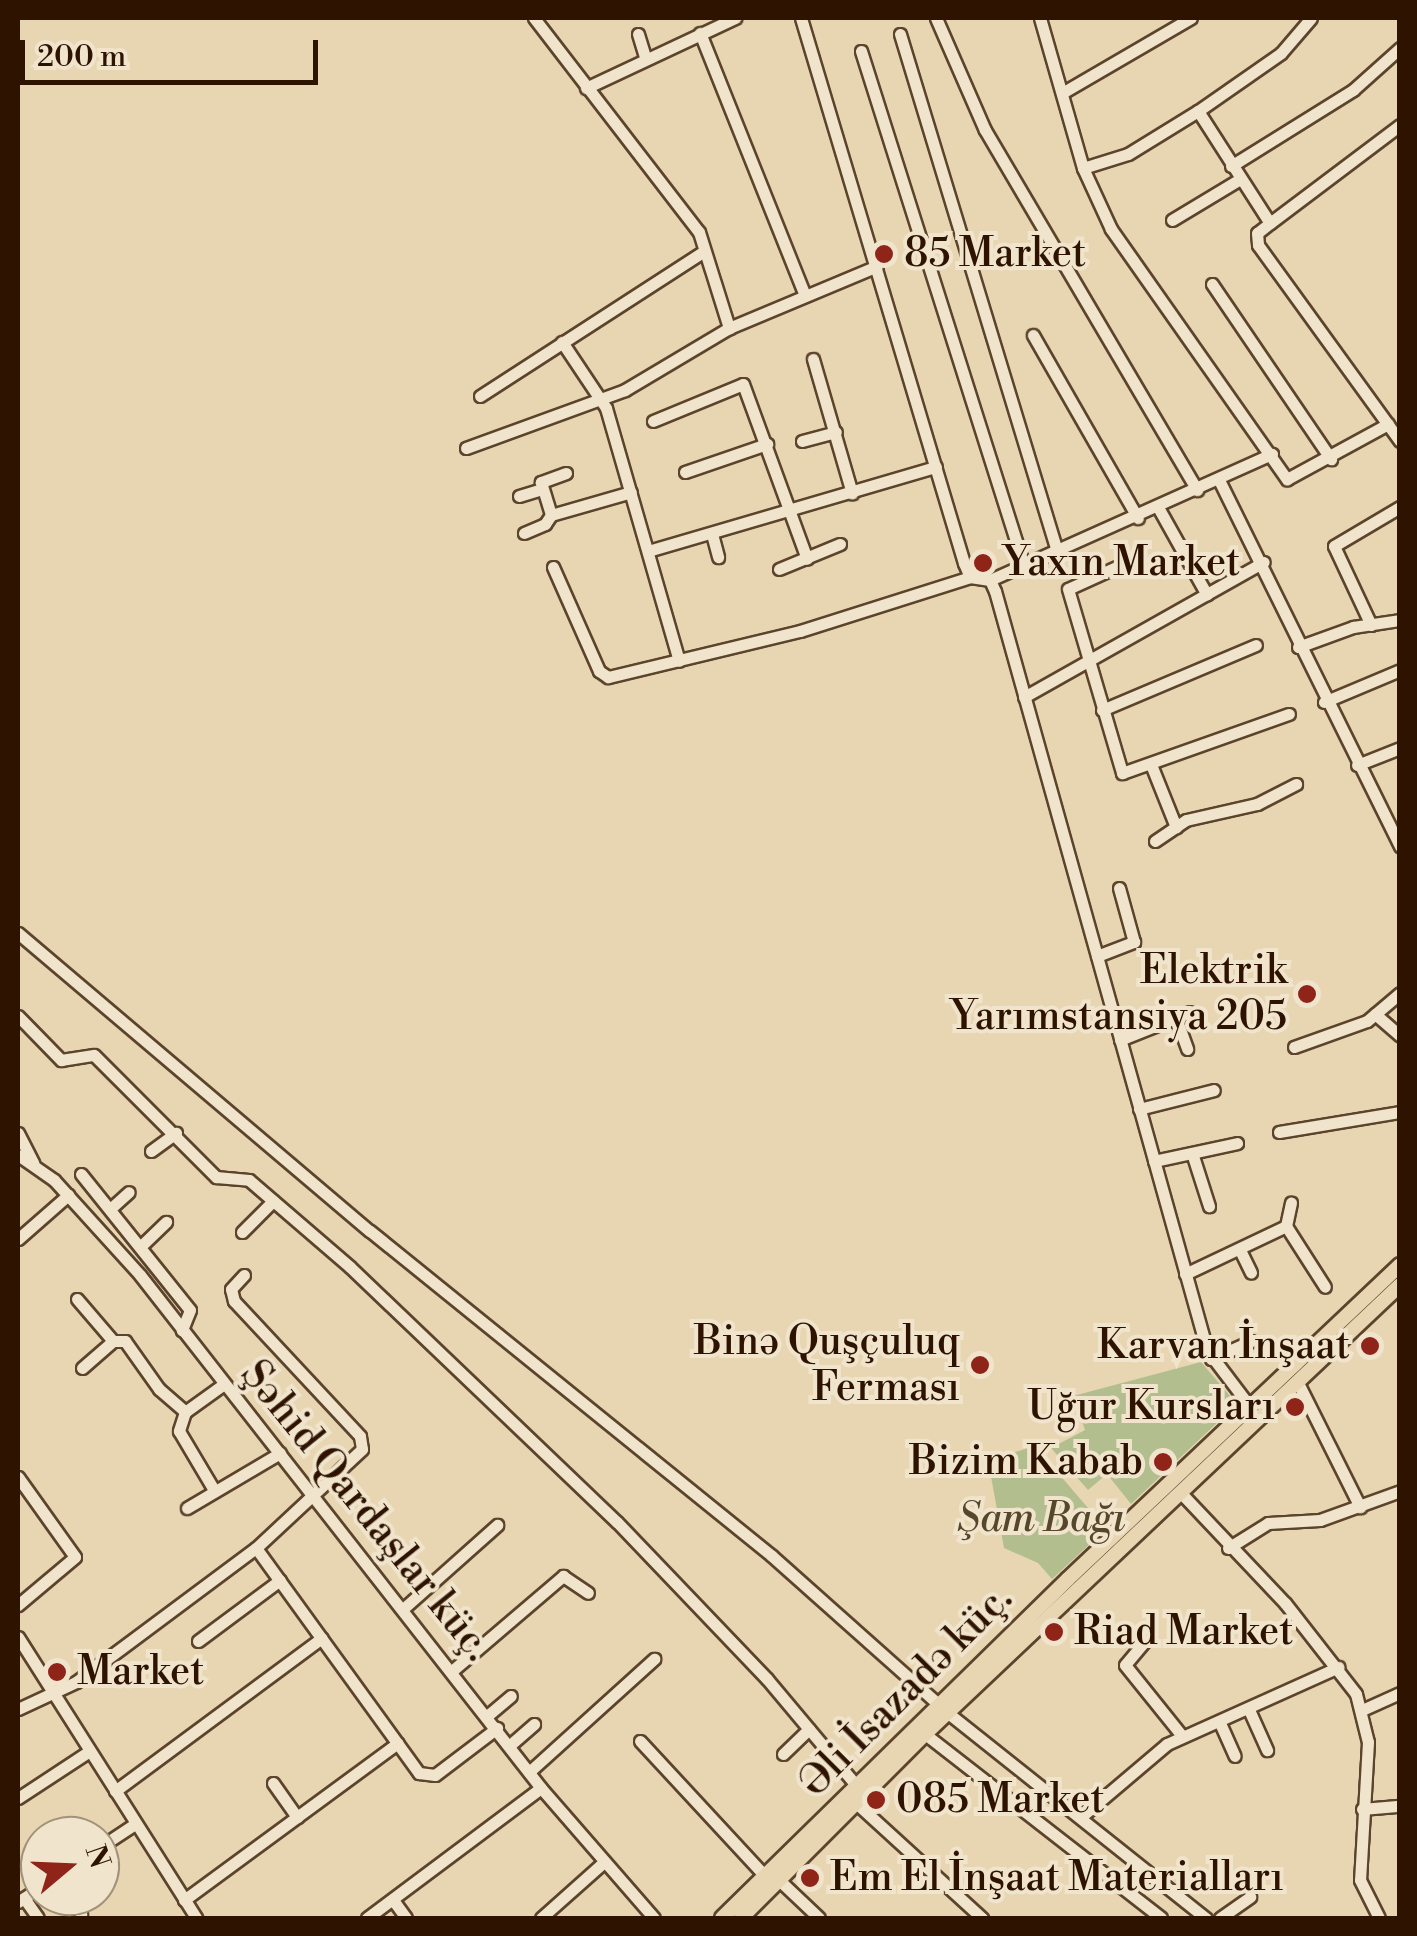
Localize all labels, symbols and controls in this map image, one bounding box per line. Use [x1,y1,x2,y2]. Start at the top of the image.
scale bar [25,20,322,82]
text: 200 m [37,38,126,76]
place label: 85 Market [904,230,1086,278]
marker: 85 Market [873,243,895,265]
place label: Yaxın Market [1003,539,1240,587]
marker: Yaxın Market [972,552,994,574]
place label: Elektrik Yarımstansiya 205 [950,947,1287,1041]
marker: Elektrik Yarımstansiya 205 [1296,983,1318,1005]
place label: Binə Quşçuluq Ferması [694,1318,960,1412]
place label: Karvan İnşaat [1097,1322,1350,1370]
marker: Karvan İnşaat [1359,1335,1381,1357]
street label: Şəhid Qardaşlar küç. [230,1351,502,1671]
marker: Binə Quşçuluq Ferması [969,1354,991,1376]
place label: Uğur Kursları [1027,1383,1275,1431]
marker: Uğur Kursları [1284,1396,1306,1418]
place label: Bizim Kabab [909,1438,1143,1486]
marker: Bizim Kabab [1152,1451,1174,1473]
park label: Şam Bağı [957,1495,1125,1543]
street label: Əli İsazadə küç. [790,1575,1022,1807]
place label: Riad Market [1074,1608,1293,1656]
marker: Riad Market [1043,1621,1065,1643]
place label: Market [77,1648,204,1696]
marker: Market [46,1661,68,1683]
place label: 085 Market [896,1776,1105,1824]
marker: 085 Market [865,1789,887,1811]
north arrow [20,1816,120,1916]
text: N [77,1841,117,1873]
place label: Em El İnşaat Materialları [830,1854,1284,1902]
marker: Em El İnşaat Materialları [799,1867,821,1889]

